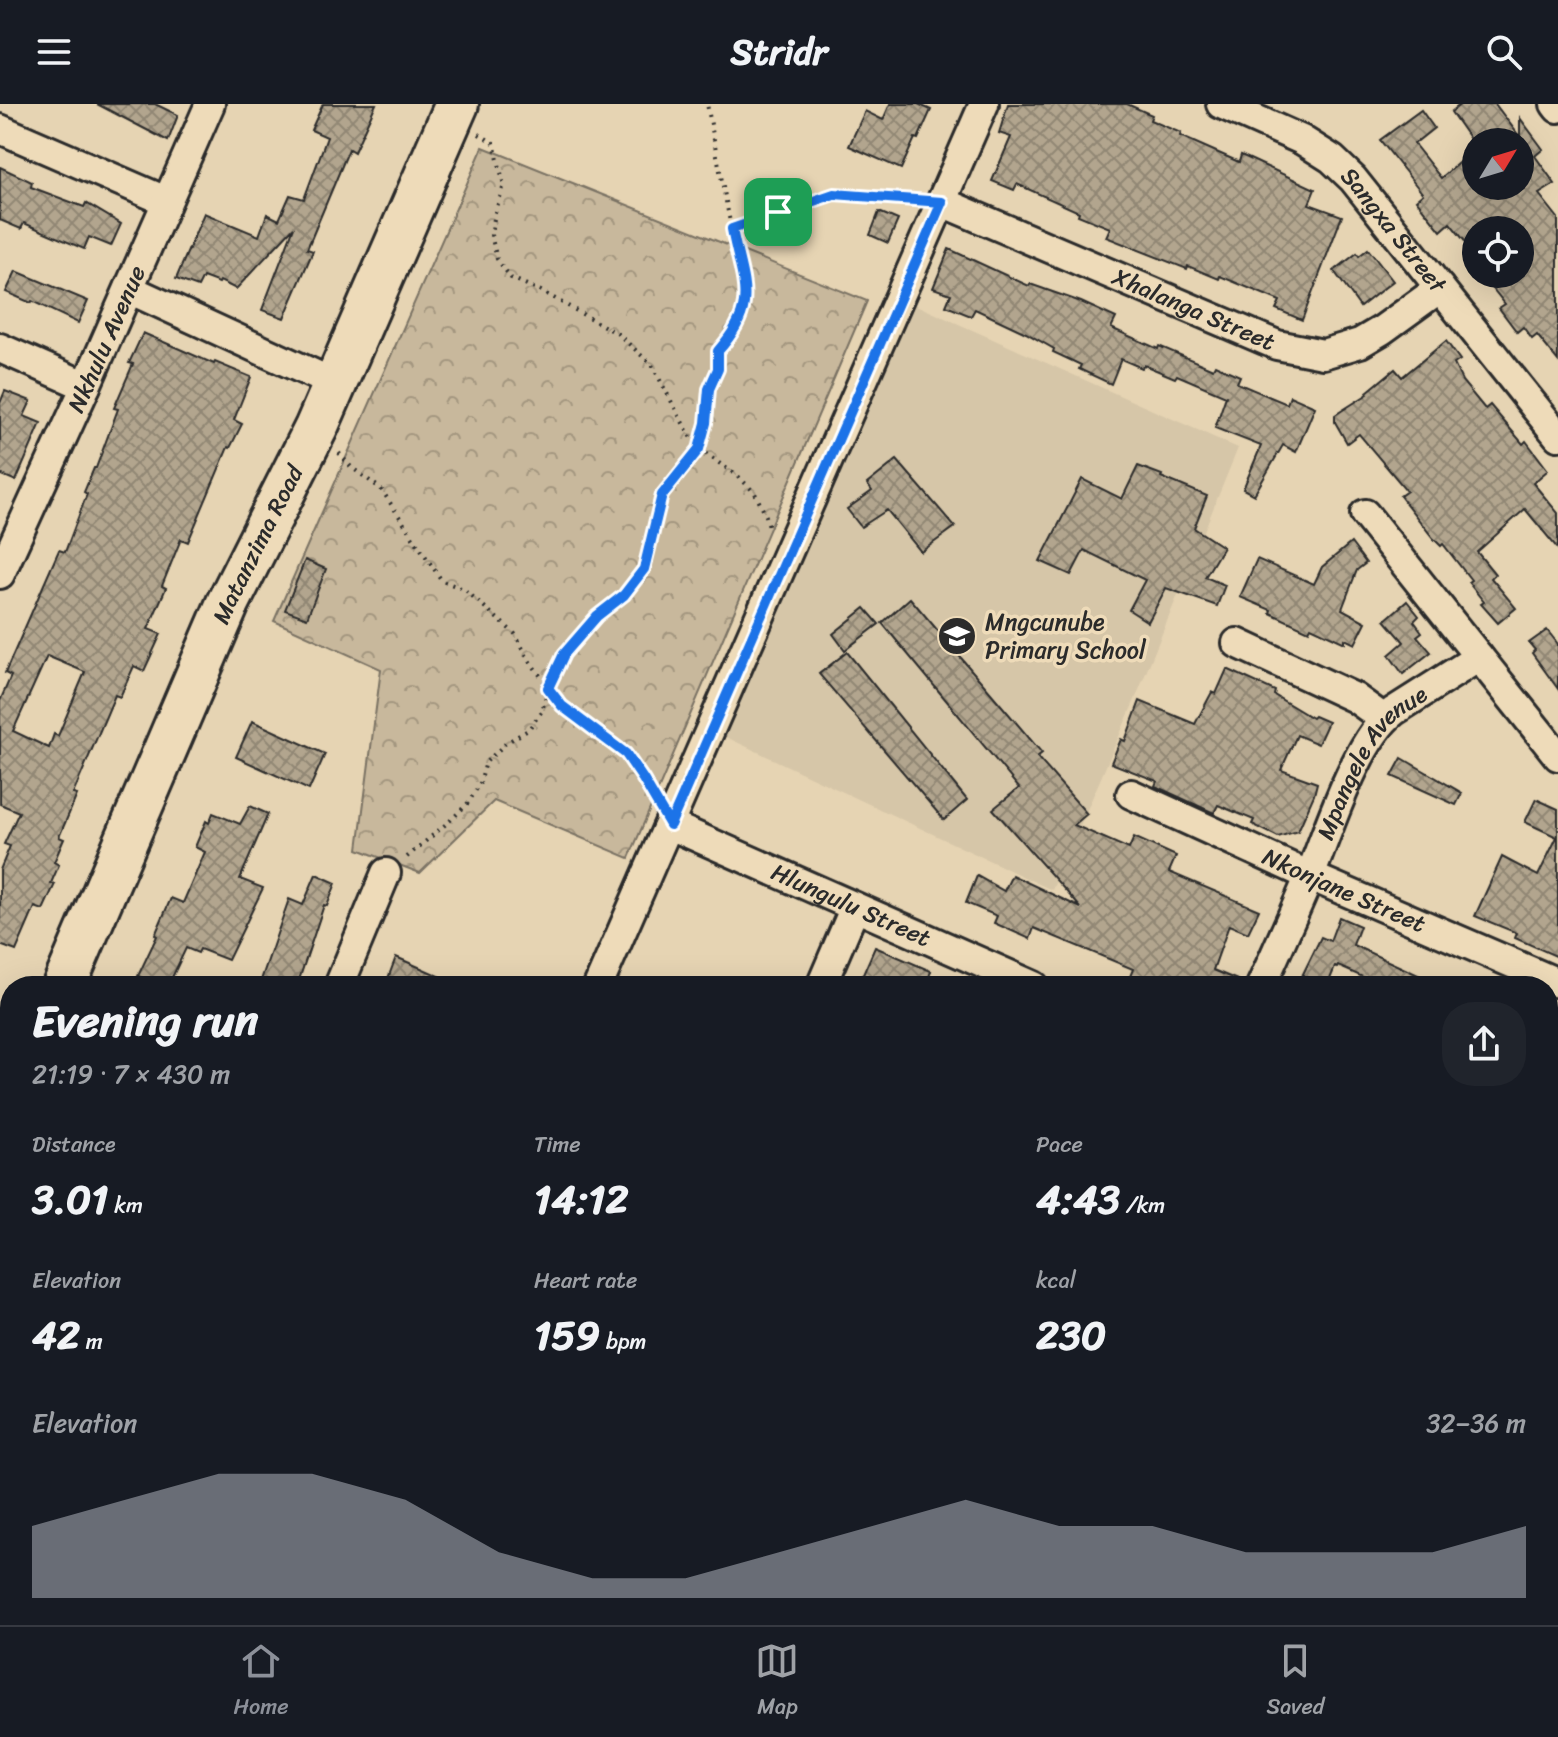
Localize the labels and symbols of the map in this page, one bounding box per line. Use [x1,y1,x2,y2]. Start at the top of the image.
north arrow [1462,128,1534,200]
street label: Sangxa Street [1331,156,1458,303]
pin [744,178,812,246]
street label: Xhalanga Street [1105,256,1282,363]
street label: Nkhulu Avenue [55,259,158,420]
street label: Matanzima Road [200,456,316,631]
place label: Mngcunube Primary School [985,601,1147,671]
school or university icon: Mngcunube Primary School [936,615,978,657]
street label: Mpangele Avenue [1305,674,1436,846]
street label: Nkonjane Street [1255,836,1433,945]
street label: Hlungulu Street [764,851,938,959]

